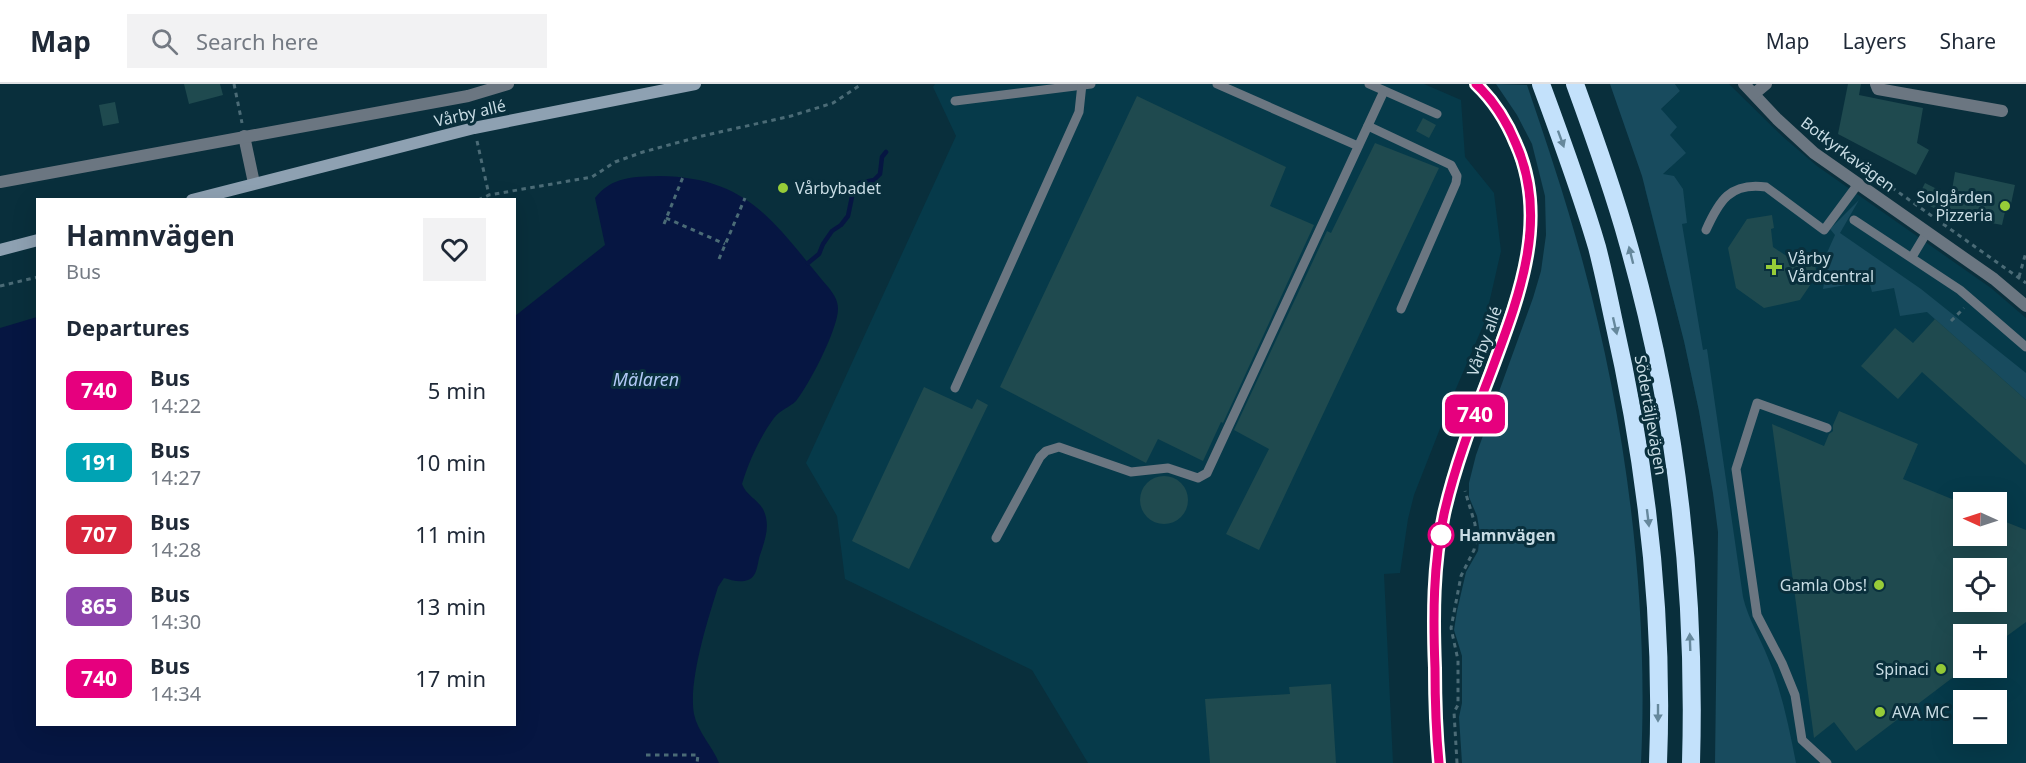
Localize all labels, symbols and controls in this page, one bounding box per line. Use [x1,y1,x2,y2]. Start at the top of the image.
search box [127,14,547,68]
text: Map [30,22,91,60]
icon: search [148,25,181,58]
text: Search here [196,26,318,56]
text: Map [1766,27,1810,55]
text: Layers [1843,27,1907,55]
text: Share [1940,27,1996,55]
street label: Vårby allé [432,94,508,132]
street label: Botkyrkavägen [1796,111,1900,197]
one-way arrow [1557,130,1567,148]
place label: Vårbybadet [795,177,881,199]
marker: Vårbybadet [776,181,790,195]
place label: Solgården Pizzeria [1917,186,1993,226]
marker: Solgården Pizzeria [1998,199,2012,213]
text: Hamnvägen [66,216,235,254]
button: heart [423,218,486,281]
one-way arrow [1626,246,1636,264]
place label: Vårby Vårdcentral [1788,247,1874,287]
text: Bus [66,258,101,285]
marker: Vårby Vårdcentral [1765,258,1783,276]
street label: Vårby allé [1461,303,1507,379]
text: Departures [66,312,190,342]
one-way arrow [1611,317,1620,336]
street label: Södertäljevägen [1630,353,1672,477]
text: Bus [150,362,190,392]
water label: Mälaren [613,367,679,391]
text: 5 min [428,375,486,405]
text: 740 [81,376,117,404]
text: 14:22 [150,392,201,419]
line badge: 740 [1440,394,1510,434]
text: 740 [1457,400,1493,428]
text: Bus [150,434,190,464]
text: 10 min [415,447,486,477]
text: 191 [81,448,117,476]
text: 14:27 [150,464,201,491]
north arrow [1953,492,2007,546]
map controls [1953,492,2007,744]
text: Bus [150,506,190,536]
one-way arrow [1643,509,1652,528]
text: 11 min [415,519,486,549]
text: 707 [81,520,117,548]
marker: Hamnvägen [1428,522,1454,548]
place label: Hamnvägen [1459,524,1556,546]
text: 14:28 [150,536,201,563]
button: locate [1953,558,2007,612]
place label: Gamla Obs! [1780,574,1867,596]
text: Bus [150,578,190,608]
marker: Gamla Obs! [1872,578,1886,592]
text: 13 min [415,591,486,621]
text: 865 [81,592,117,620]
text: 14:30 [150,608,201,635]
button: + [1953,624,2007,678]
one-way arrow [1685,632,1694,651]
text: Bus [150,650,190,680]
place label: Spinaci [1876,658,1929,680]
marker: Spinaci [1934,662,1948,676]
text: 17 min [415,663,486,693]
text: 740 [81,664,117,692]
text: 14:34 [150,680,201,707]
button: − [1953,690,2007,744]
place label: AVA MC [1892,701,1950,723]
one-way arrow [1653,703,1663,722]
marker: AVA MC [1873,705,1887,719]

